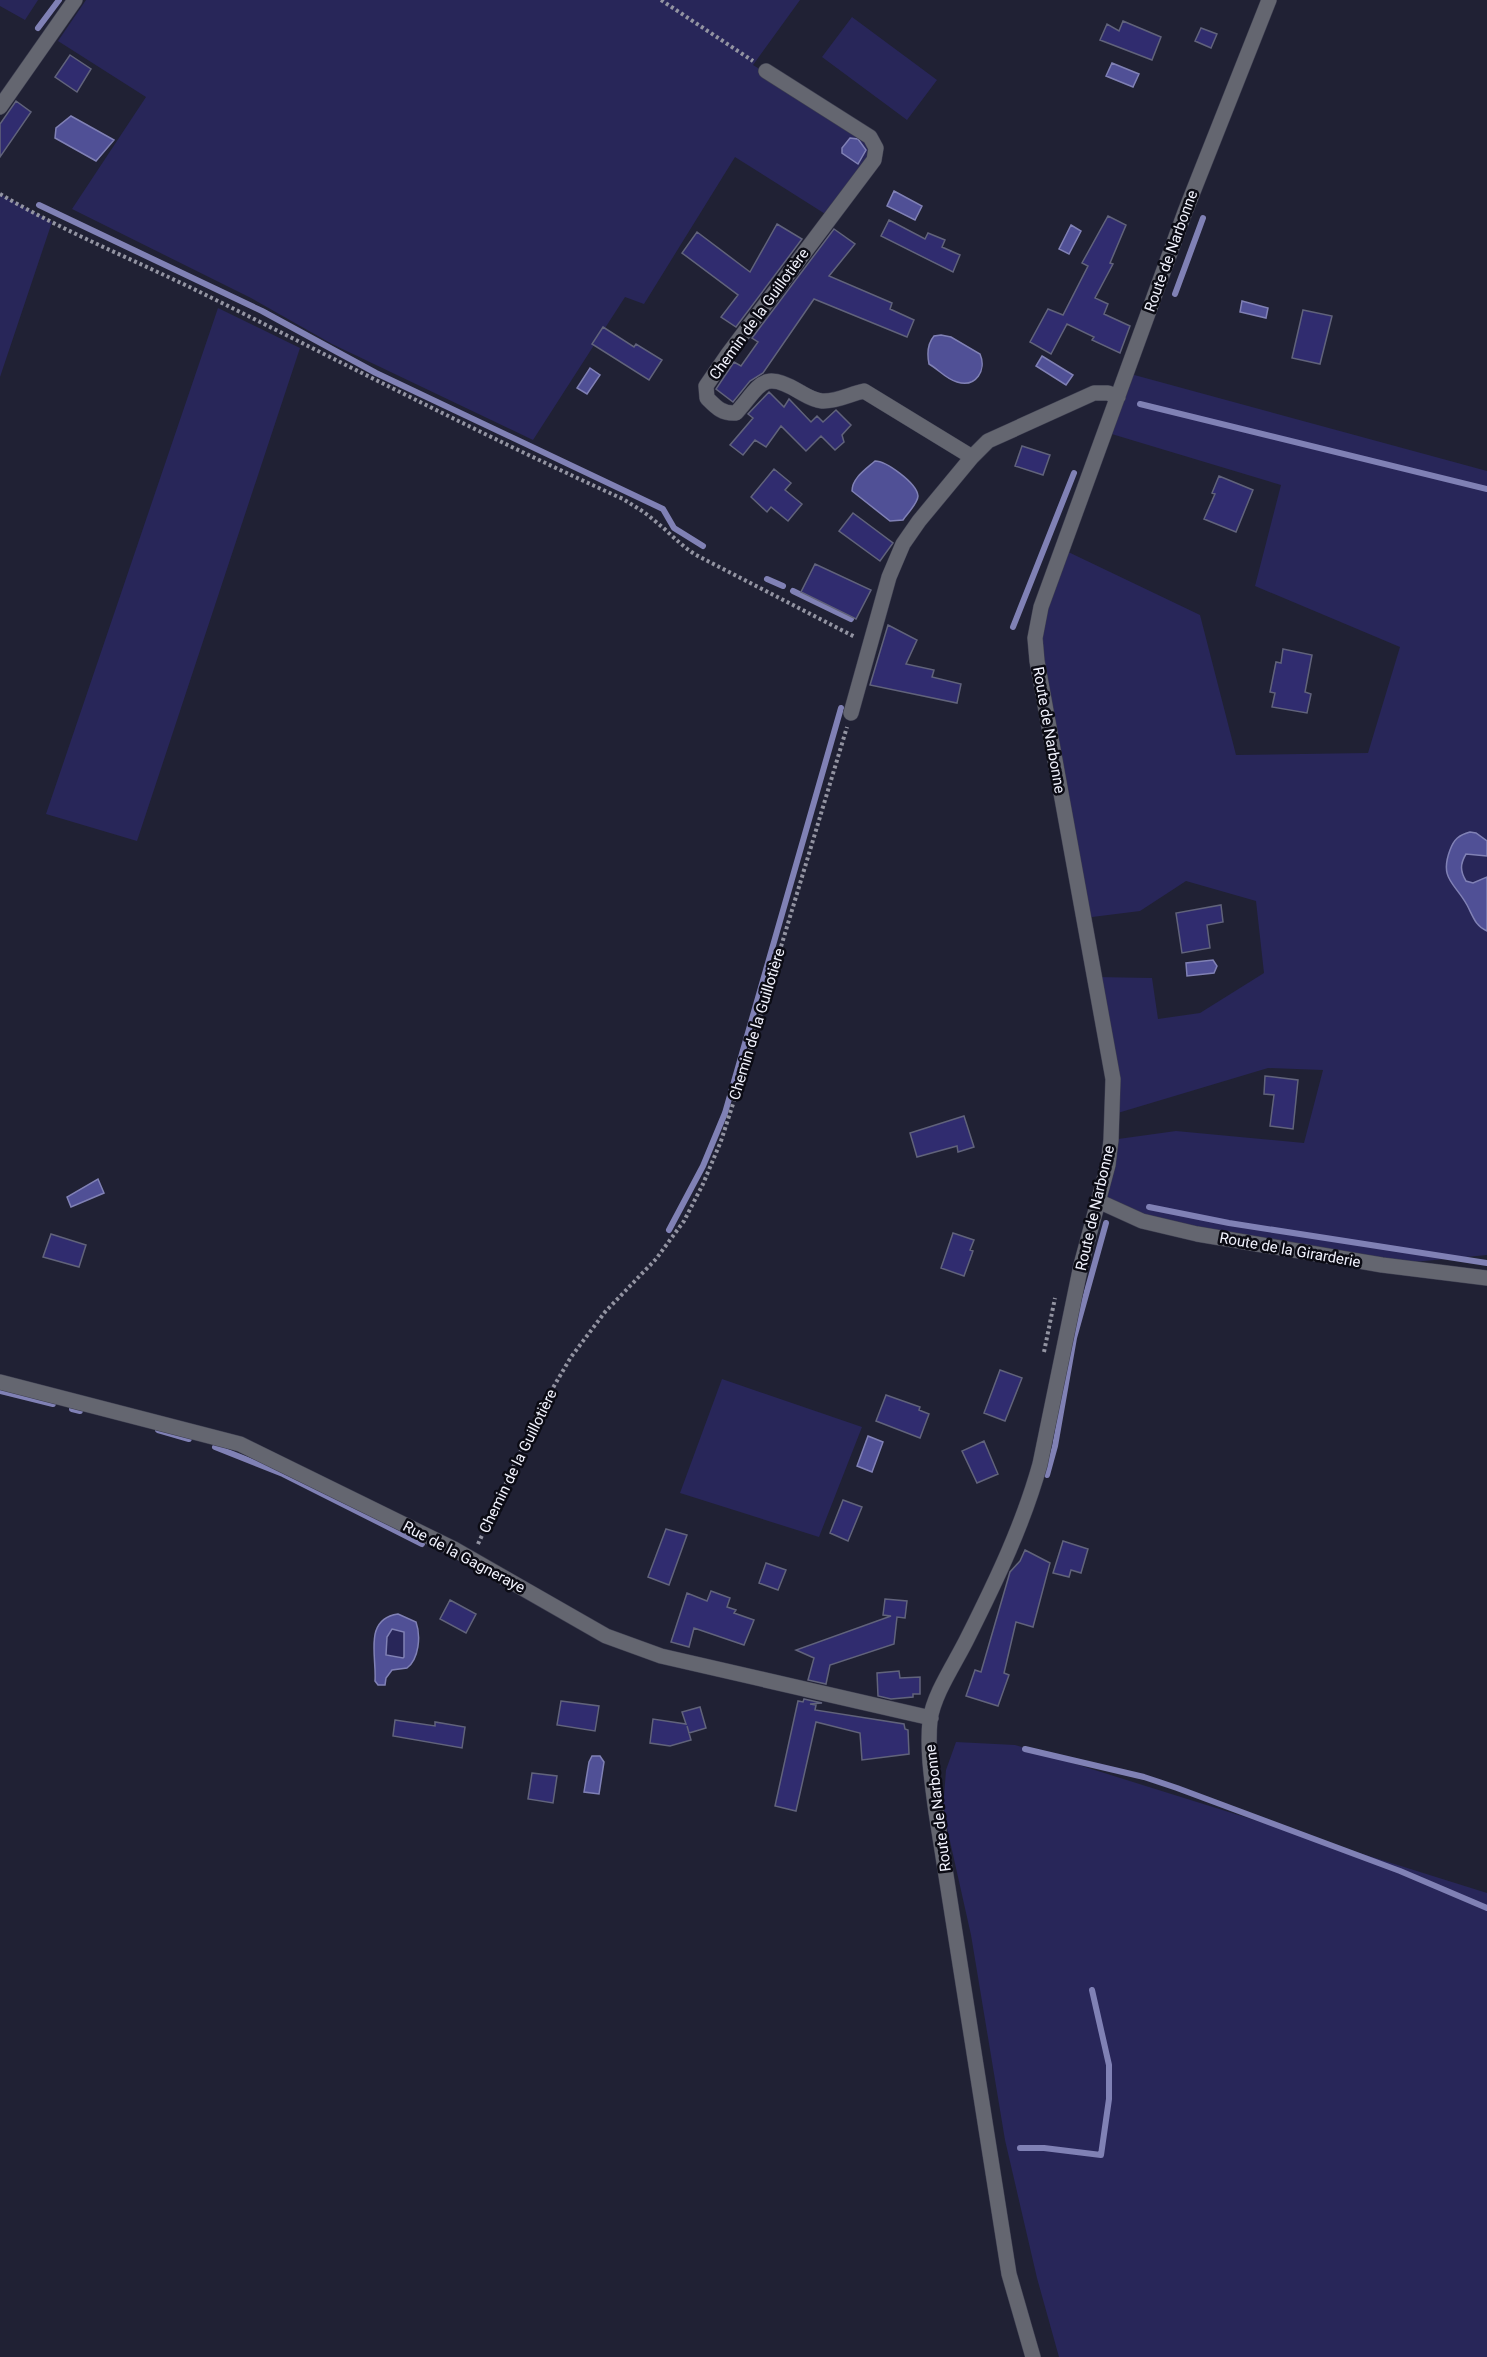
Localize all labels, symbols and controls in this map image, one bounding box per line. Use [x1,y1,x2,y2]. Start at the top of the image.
street label: Route de Narbonne [1141,188,1201,314]
street label: Chemin de la Guillotière [705,245,813,383]
street label: Route de Narbonne [1029,665,1069,795]
street label: Chemin de la Guillotière [725,946,789,1102]
street label: Route de Narbonne [1072,1143,1118,1272]
street label: Route de la Girarderie [1218,1229,1362,1271]
street label: Chemin de la Guillotière [475,1386,561,1536]
street label: Rue de la Gagneraye [400,1517,528,1597]
street label: Route de Narbonne [921,1743,955,1873]

